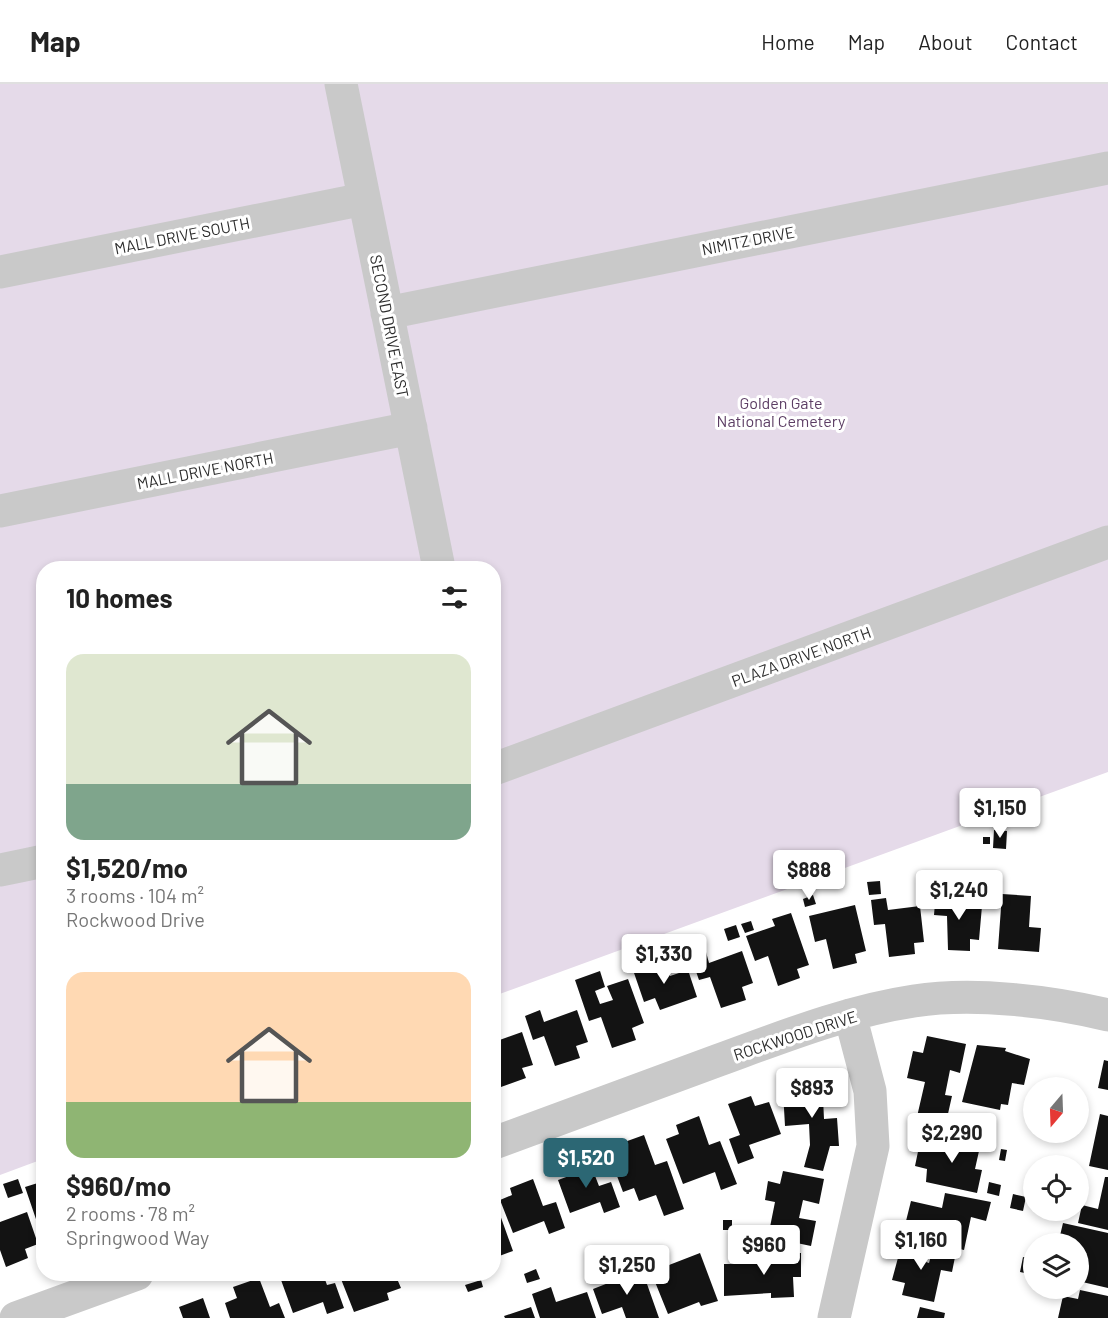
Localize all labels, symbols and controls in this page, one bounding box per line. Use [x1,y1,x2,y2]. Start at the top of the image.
text: Map [30,24,81,58]
text: Home [761,29,815,54]
text: Map [848,29,885,54]
text: About [918,29,973,54]
text: Contact [1006,29,1078,54]
street label: MALL DRIVE SOUTH [113,213,251,257]
street label: NIMITZ DRIVE [700,222,796,258]
street label: SECOND DRIVE EAST [367,253,413,399]
park label: Golden Gate National Cemetery [717,393,846,430]
street label: MALL DRIVE NORTH [135,447,275,493]
icon: filters [438,581,471,614]
text: 10 homes [66,582,173,613]
street label: PLAZA DRIVE NORTH [729,622,873,690]
icon: home [215,693,323,801]
pin: $1,150 [951,788,1049,839]
text: $1,150 [973,795,1027,819]
pin: $888 [773,850,845,901]
text: $1,520/mo [66,852,188,883]
text: $888 [787,857,831,881]
pin: $1,240 [910,870,1008,921]
text: $1,240 [930,877,988,901]
text: 3 rooms · 104 m² [66,883,204,907]
text: Rockwood Drive [66,907,205,931]
pin: $1,330 [615,934,713,985]
text: $1,330 [636,941,692,965]
street label: ROCKWOOD DRIVE [731,1006,859,1064]
icon: home [215,1011,323,1119]
pin: $893 [776,1068,848,1119]
text: $893 [790,1075,834,1099]
north arrow [1023,1077,1089,1143]
map controls [1023,1077,1089,1299]
pin: $2,290 [903,1113,1001,1164]
text: $2,290 [921,1120,983,1144]
pin: $1,520 [537,1138,635,1189]
text: $1,520 [557,1145,615,1169]
button: locate [1023,1155,1089,1221]
text: $960/mo [66,1170,171,1201]
text: 2 rooms · 78 m² [66,1201,195,1225]
pin: $1,160 [872,1220,970,1271]
text: Springwood Way [66,1225,209,1249]
pin: $960 [728,1225,800,1276]
text: $1,160 [894,1227,948,1251]
text: $960 [742,1232,786,1256]
button: layers [1023,1233,1089,1299]
pin: $1,250 [578,1245,676,1296]
text: $1,250 [598,1252,656,1276]

